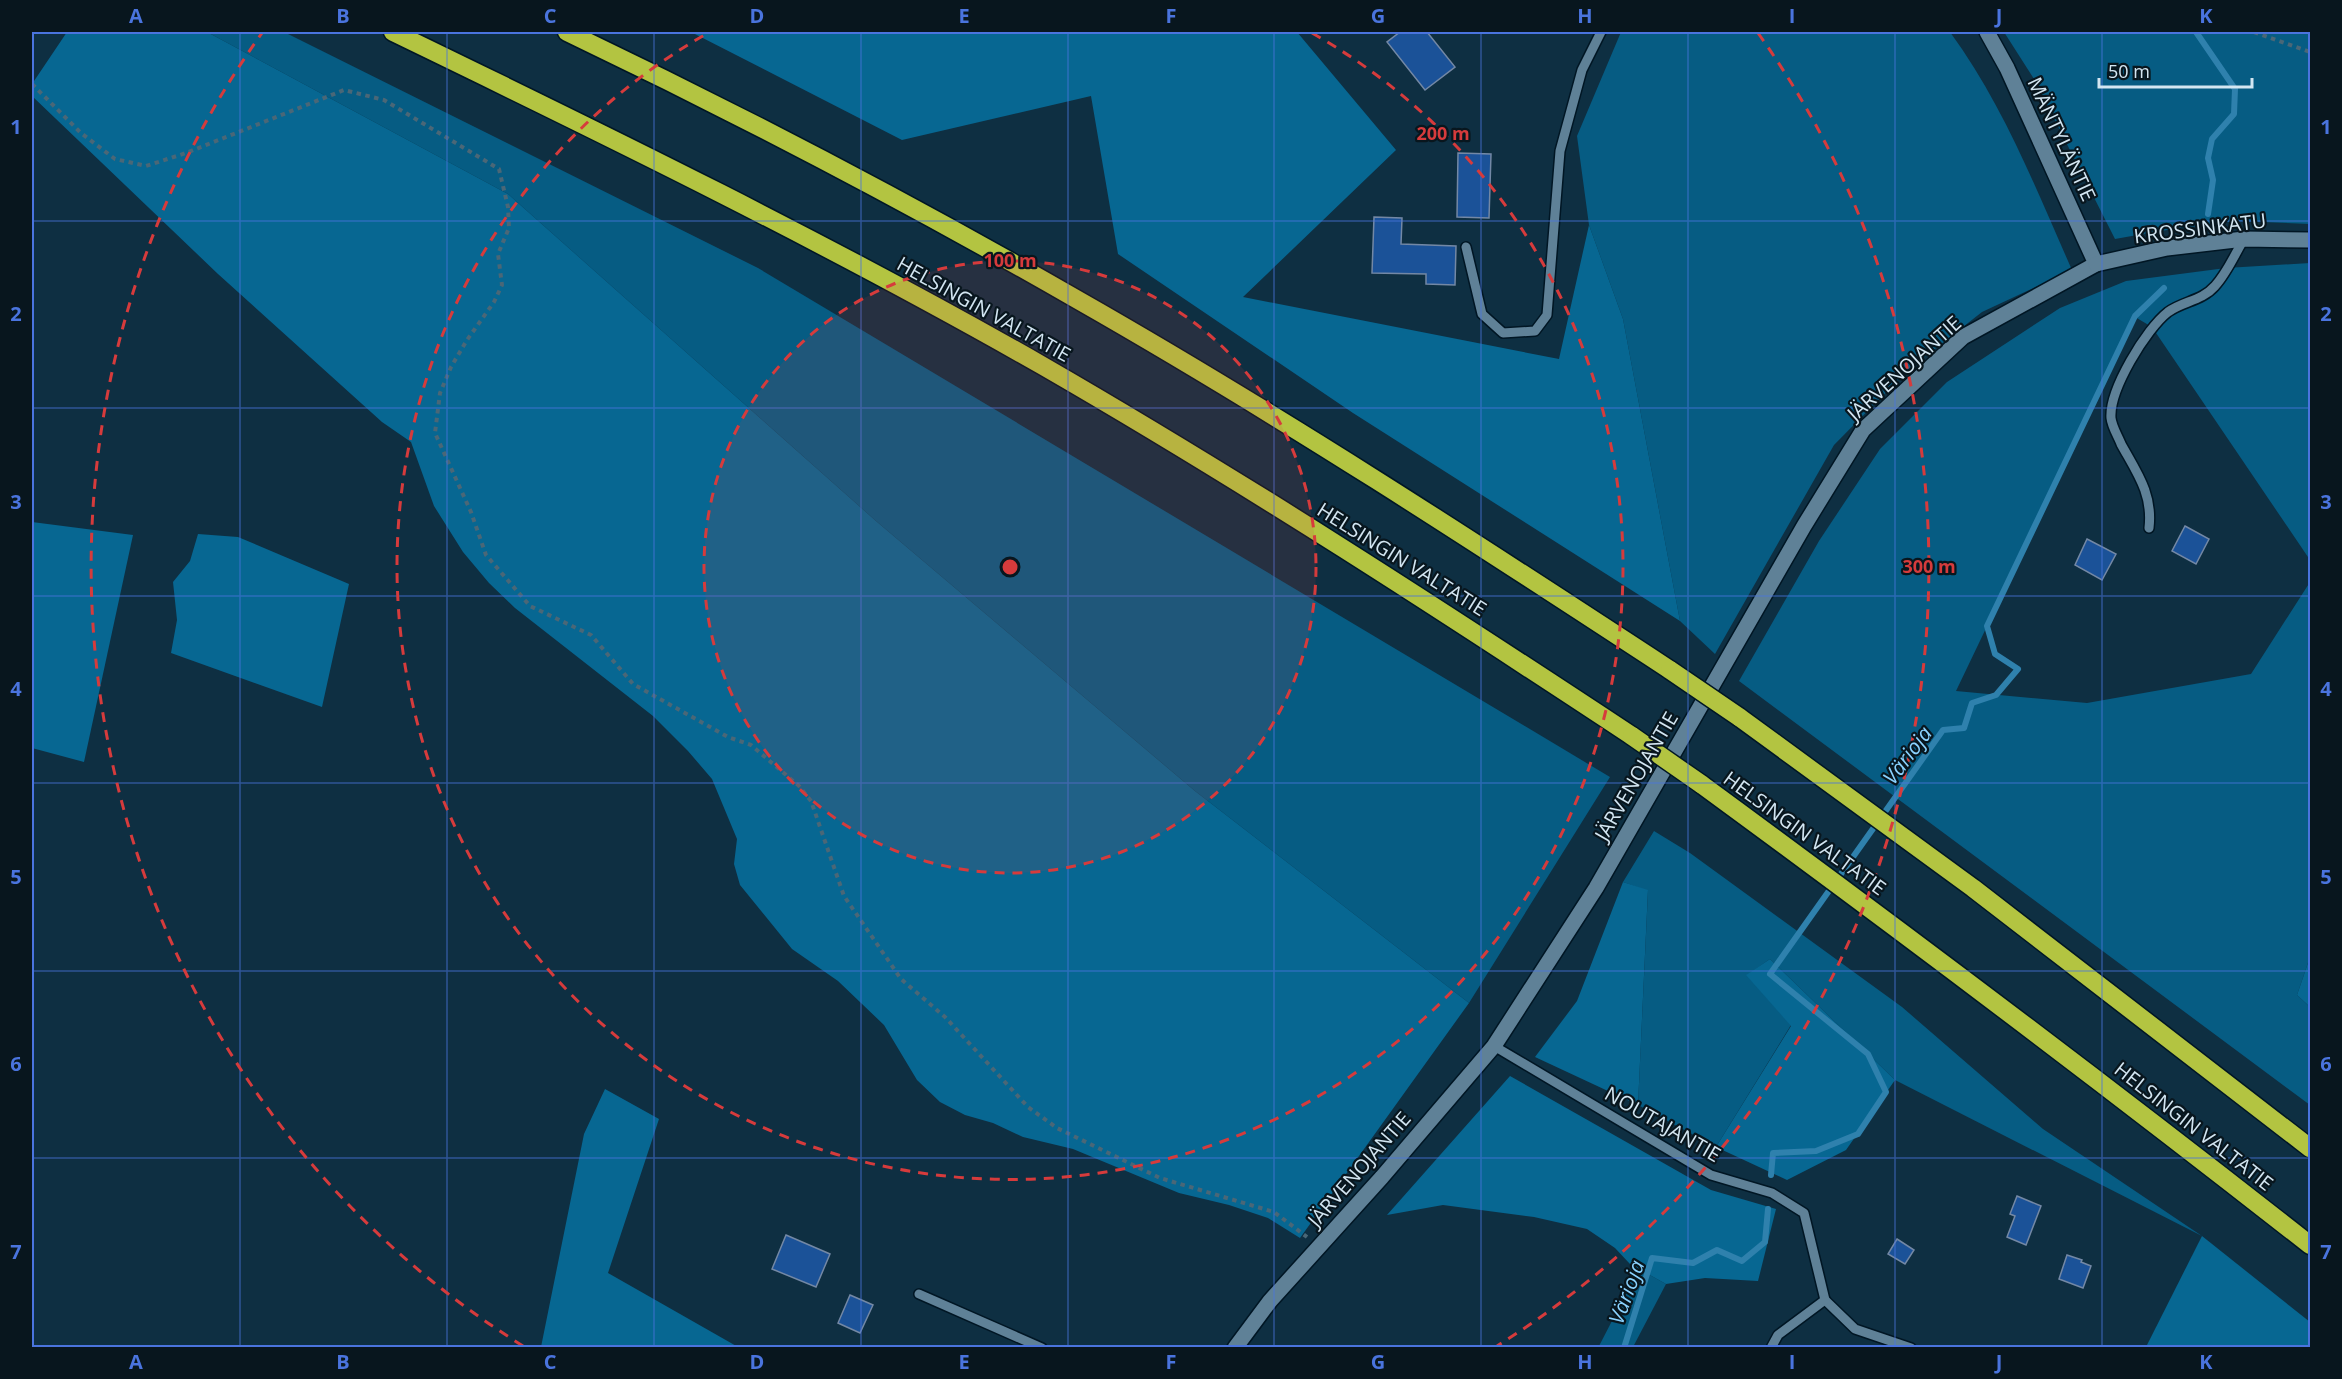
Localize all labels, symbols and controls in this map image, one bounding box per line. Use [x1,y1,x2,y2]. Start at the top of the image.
text: A [129,2,143,29]
text: B [336,2,350,29]
text: C [544,2,557,29]
text: D [750,2,764,29]
text: E [958,2,970,29]
text: F [1166,2,1176,29]
text: G [1371,2,1385,29]
text: H [1577,2,1593,29]
text: I [1789,2,1795,29]
text: J [1994,2,2002,29]
text: K [2199,2,2213,29]
scale bar [2099,51,2252,89]
text: 50 m [2108,59,2150,83]
street label: MÄNTYLÄNTIE [2022,73,2102,205]
text: 1 [10,113,22,140]
text: 1 [2320,113,2332,140]
text: 200 m [1416,121,1470,145]
street label: KROSSINKATU [2132,206,2268,250]
text: 100 m [983,248,1037,272]
street label: HELSINGIN VALTATIE [892,250,1076,368]
text: 2 [10,300,22,327]
text: 2 [2320,300,2332,327]
street label: JÄRVENOJANTIE [1840,310,1967,428]
text: 3 [10,488,22,515]
text: 3 [2320,488,2332,515]
street label: HELSINGIN VALTATIE [1312,496,1492,622]
text: 300 m [1902,554,1956,578]
centre of rings [1000,557,1020,577]
text: 4 [10,675,22,702]
text: 4 [2320,675,2332,702]
street label: JÄRVENOJANTIE [1587,707,1684,847]
water label: Värioja [1876,720,1938,790]
street label: HELSINGIN VALTATIE [1718,765,1892,901]
text: 5 [10,863,22,890]
text: 5 [2320,863,2332,890]
text: 6 [10,1050,22,1077]
text: 6 [2320,1050,2332,1077]
street label: HELSINGIN VALTATIE [2109,1055,2279,1197]
street label: NOUTAJANTIE [1600,1080,1726,1168]
street label: JÄRVENOJANTIE [1300,1105,1417,1234]
text: 7 [10,1238,22,1265]
text: 7 [2320,1238,2332,1265]
water label: Värioja [1602,1256,1650,1328]
text: A [129,1348,143,1375]
text: B [336,1348,350,1375]
text: C [544,1348,557,1375]
text: D [750,1348,764,1375]
text: E [958,1348,970,1375]
text: F [1166,1348,1176,1375]
text: G [1371,1348,1385,1375]
text: H [1577,1348,1593,1375]
text: I [1789,1348,1795,1375]
text: J [1994,1348,2002,1375]
text: K [2199,1348,2213,1375]

